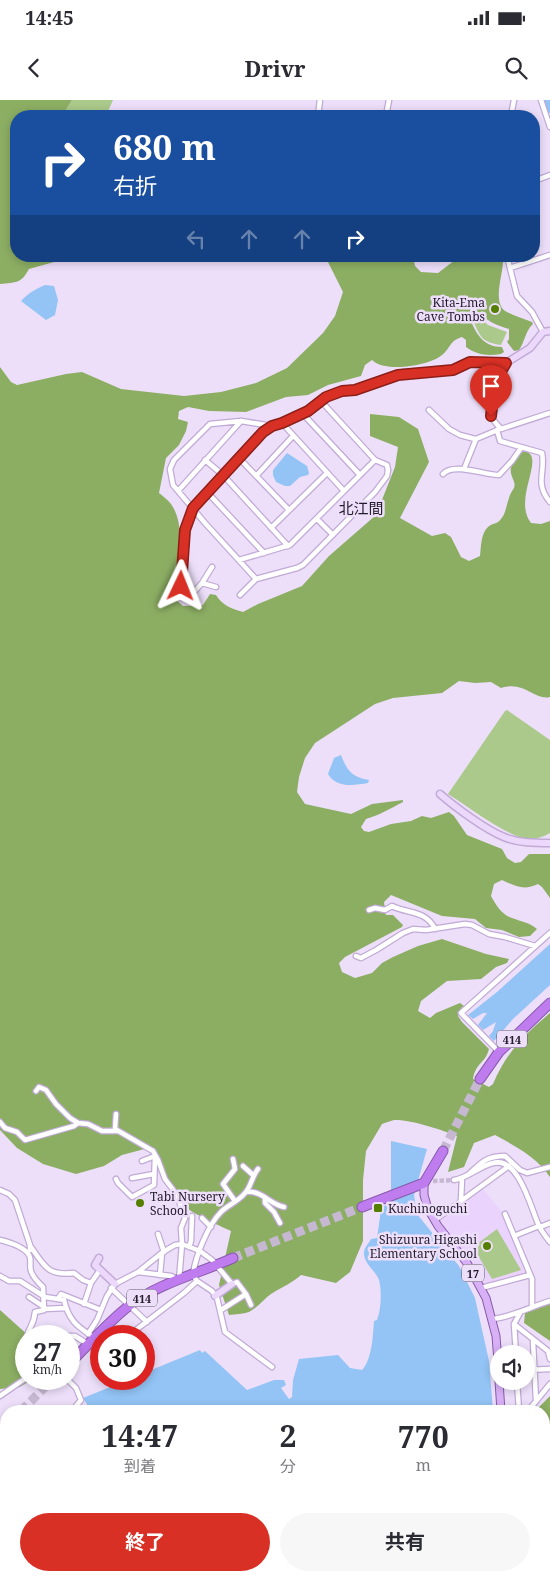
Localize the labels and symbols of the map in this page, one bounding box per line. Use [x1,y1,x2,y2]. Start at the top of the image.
place label: Kita-Ema Cave Tombs [417,294,485,325]
marker: Kita-Ema Cave Tombs [489,303,501,315]
pin [470,365,512,416]
district label: 北江間 [338,498,384,518]
position arrow [154,559,206,611]
road number: 414 [497,1031,527,1048]
place label: Tabi Nursery School [150,1188,225,1219]
marker: Tabi Nursery School [134,1197,146,1209]
place label: Kuchinoguchi [388,1200,467,1217]
marker: Kuchinoguchi [372,1202,384,1214]
place label: Shizuura Higashi Elementary School [370,1231,477,1262]
marker: Shizuura Higashi Elementary School [481,1240,493,1252]
road number: 17 [462,1264,484,1282]
road number: 414 [127,1290,157,1306]
speed limit sign: 30 [90,1325,155,1390]

